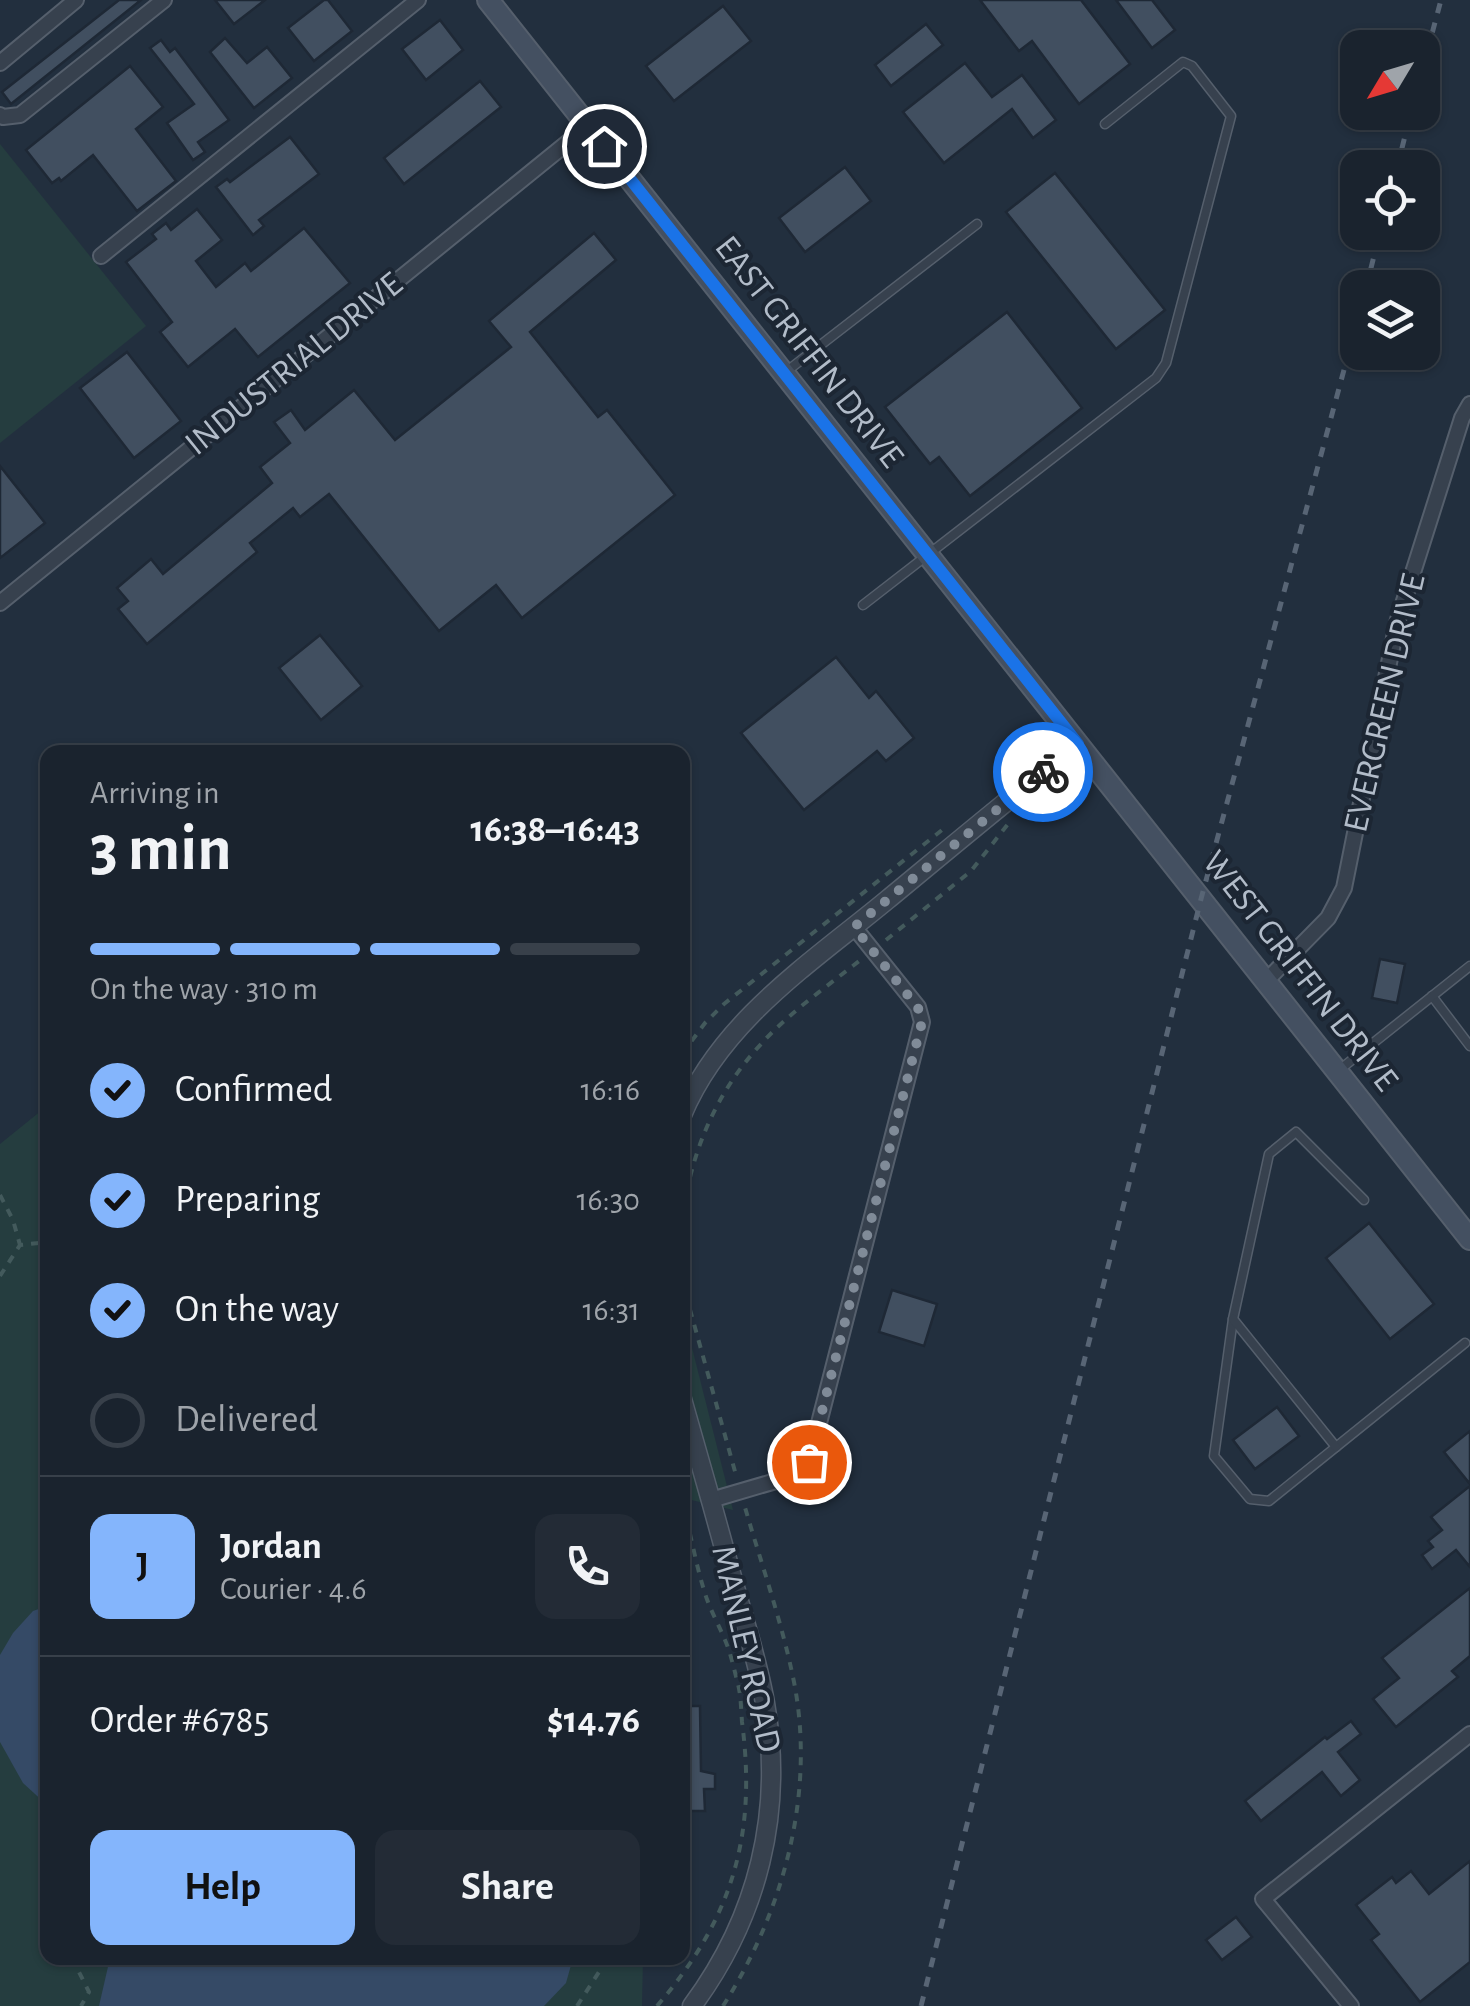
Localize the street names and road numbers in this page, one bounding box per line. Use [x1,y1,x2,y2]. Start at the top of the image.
street label: EAST GRIFFIN DRIVE [708,230,910,474]
street label: INDUSTRIAL DRIVE [179,266,409,462]
street label: EVERGREEN DRIVE [1338,570,1432,835]
street label: WEST GRIFFIN DRIVE [1196,845,1404,1098]
street label: MANLEY ROAD [705,1542,787,1756]

